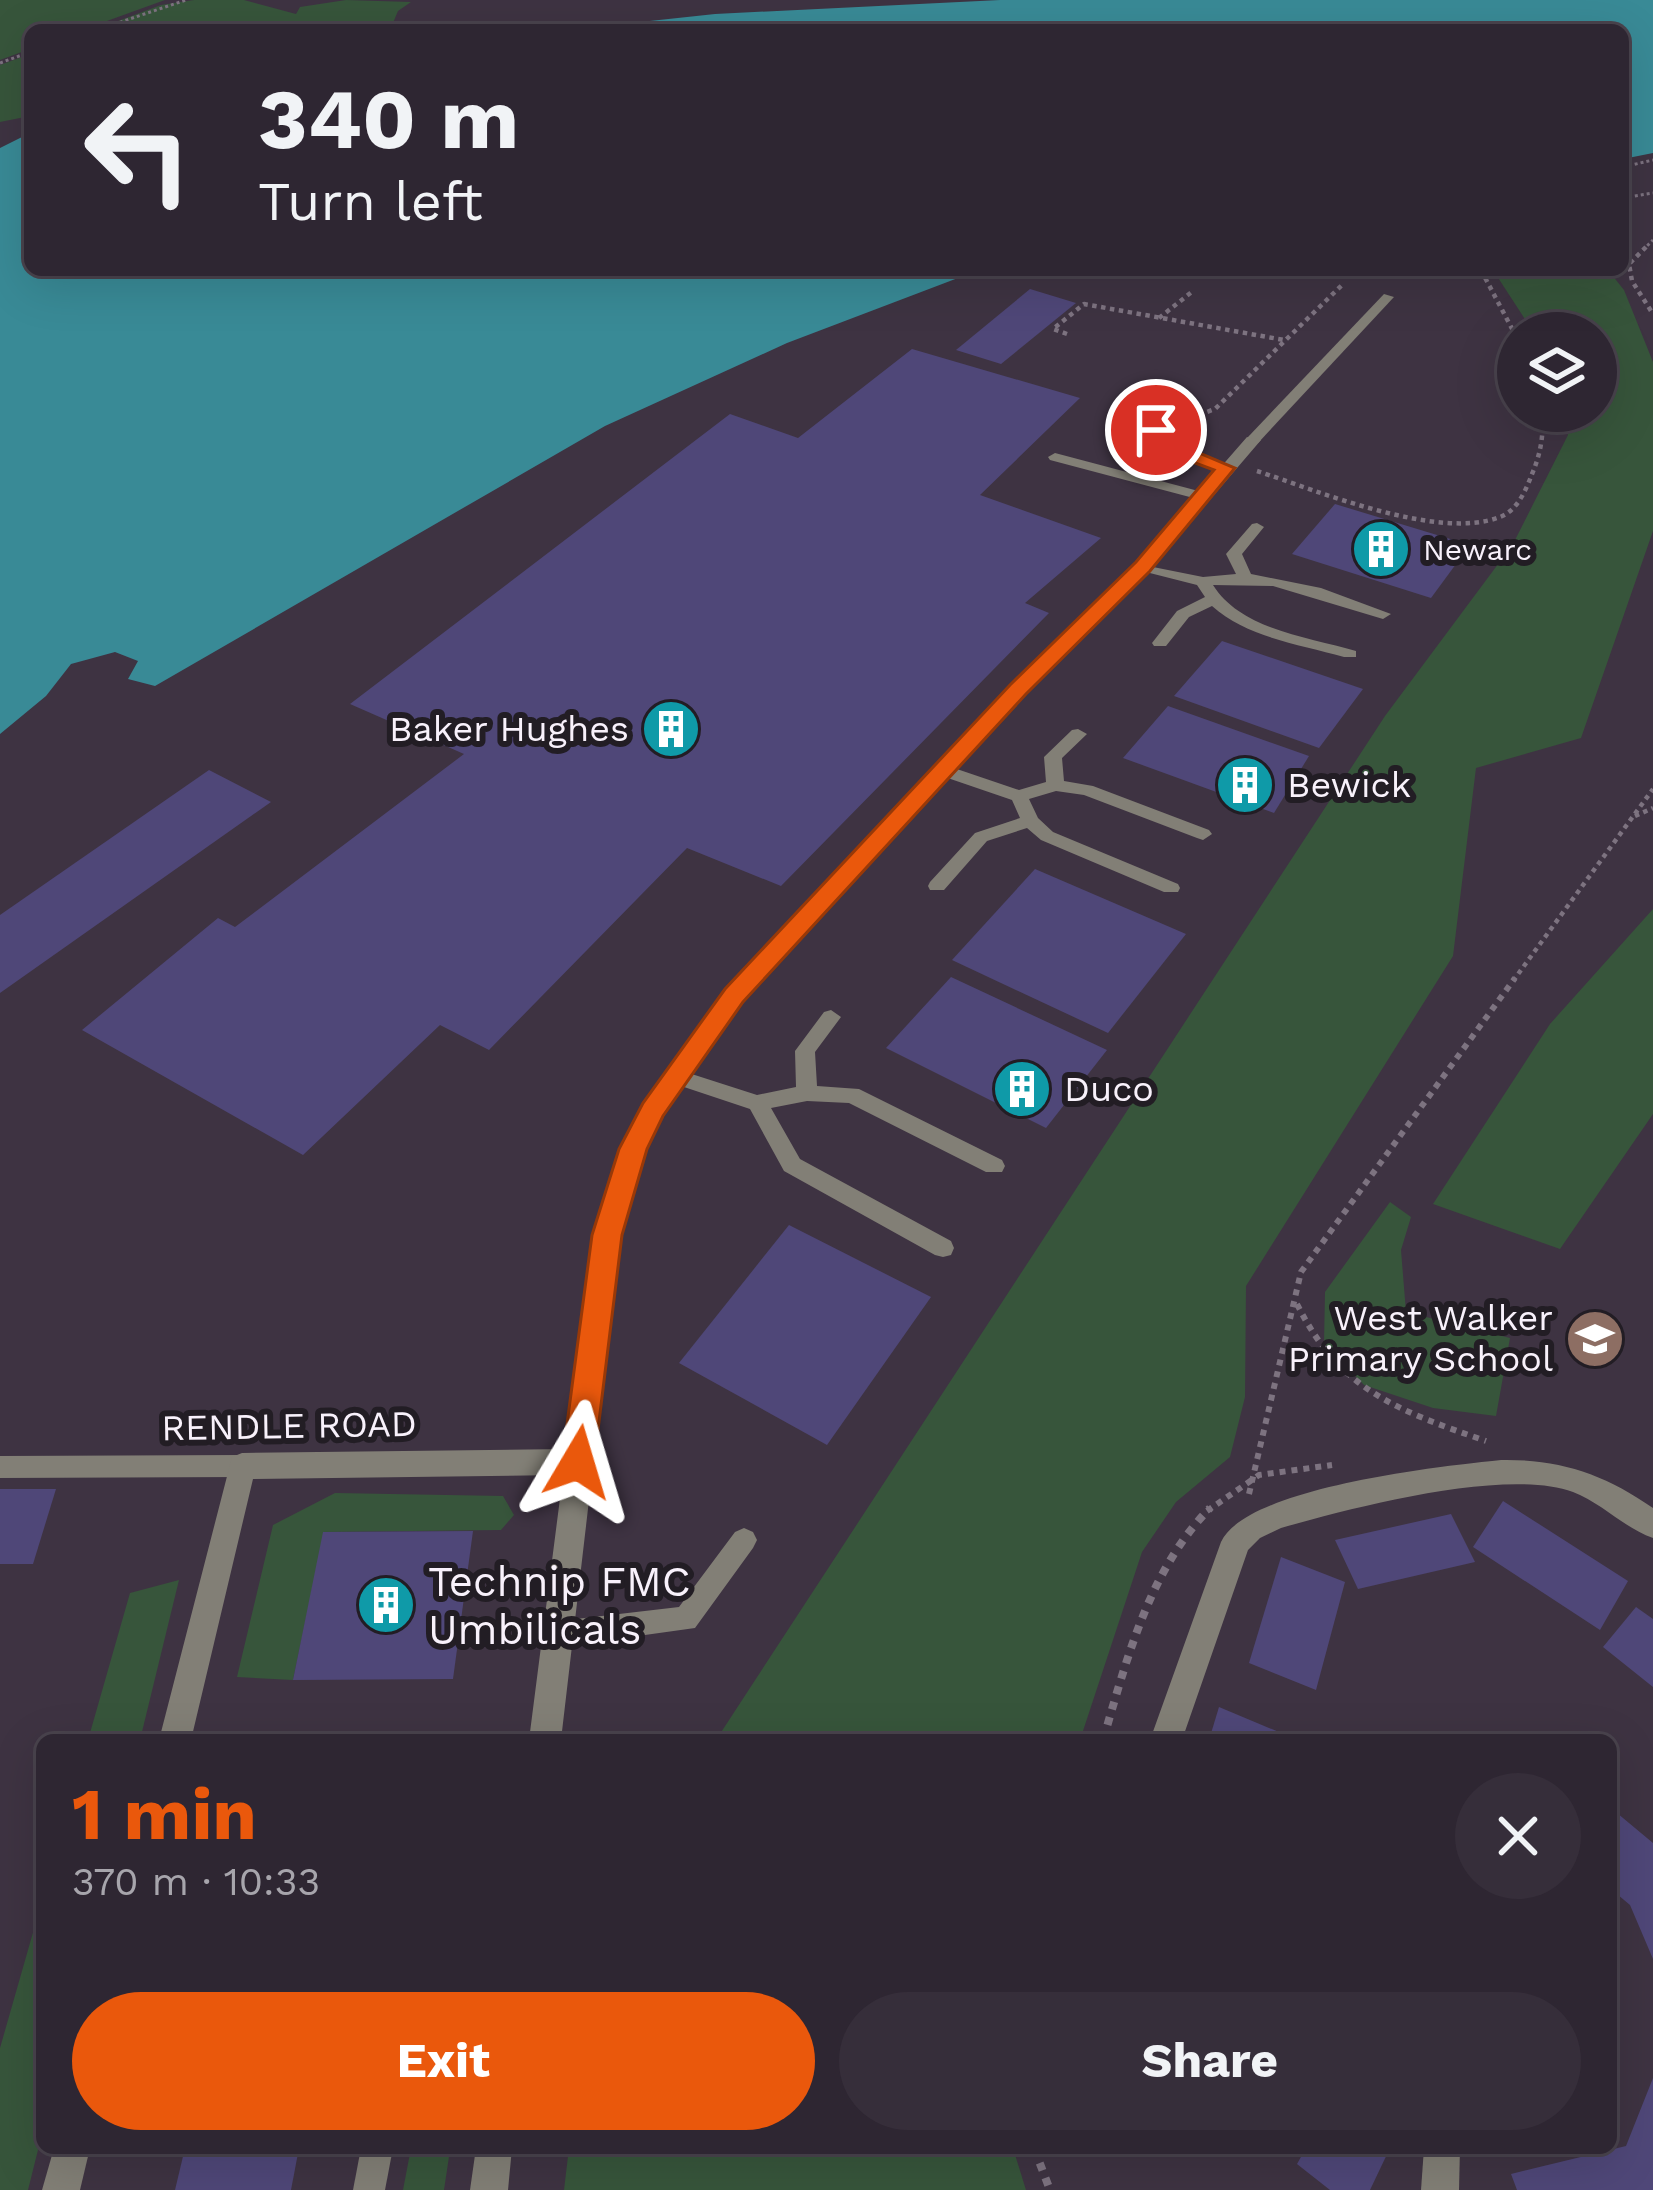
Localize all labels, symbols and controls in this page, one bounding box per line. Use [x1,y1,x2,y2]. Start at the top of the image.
text: 340 m [258,70,519,168]
icon: left [60,72,216,228]
text: Turn left [258,170,483,233]
map controls [1497,312,1617,432]
button: layers [1497,312,1617,432]
pin [1105,379,1207,481]
icon: arrive [1123,397,1189,463]
building icon: Newarc [1350,518,1412,580]
place label: Newarc [1423,532,1532,567]
building icon: Baker Hughes [640,698,702,760]
place label: Baker Hughes [389,708,629,750]
building icon: Bewick [1214,754,1276,816]
place label: Bewick [1287,764,1411,806]
building icon: Duco [991,1058,1053,1120]
place label: Duco [1064,1068,1154,1110]
place label: West Walker Primary School [1288,1297,1553,1380]
school or university icon: West Walker Primary School [1564,1308,1626,1370]
position arrow [515,1399,641,1525]
street label: RENDLE ROAD [161,1403,417,1449]
place label: Technip FMC Umbilicals [428,1557,691,1654]
building icon: Technip FMC Umbilicals [355,1574,417,1636]
text: 1 min [72,1772,257,1856]
button: close [1455,1773,1581,1899]
text: 370 m · 10:33 [72,1859,320,1904]
button: Exit [72,1992,815,2130]
button: Share [839,1992,1581,2130]

